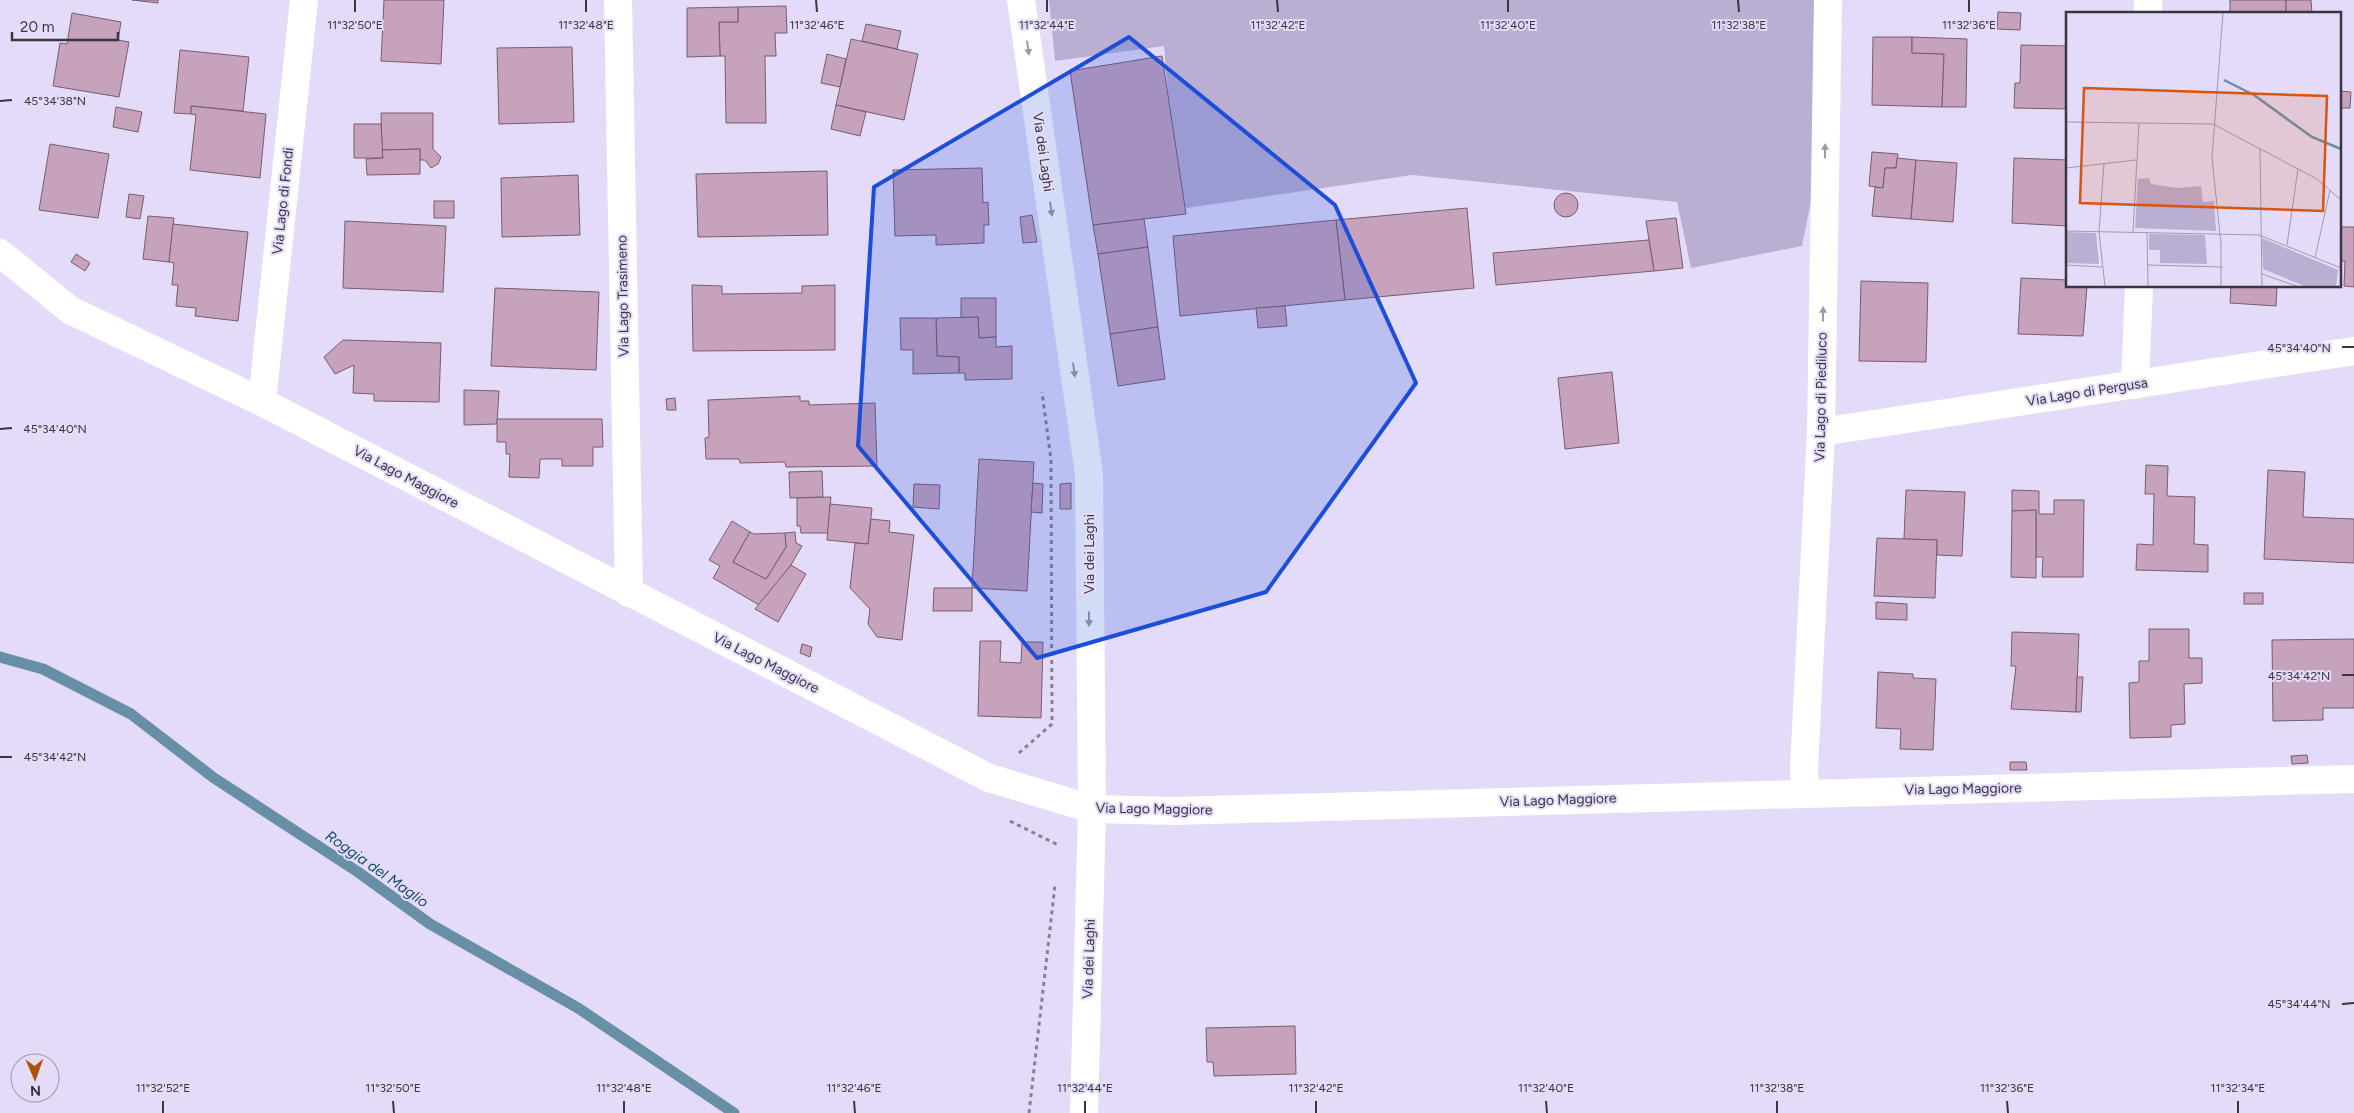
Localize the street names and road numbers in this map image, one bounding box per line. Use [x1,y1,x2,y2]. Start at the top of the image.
street label: Via dei Laghi [1029,111,1057,193]
street label: Via Lago di Fondi [269,147,297,255]
street label: Via Lago Trasimeno [613,235,633,357]
street label: Via Lago di Piediluco [1811,332,1831,462]
street label: Via Lago di Pergusa [2025,374,2149,410]
street label: Via Lago Maggiore [350,442,462,512]
street label: Via dei Laghi [1081,514,1098,594]
street label: Via Lago Maggiore [710,629,822,697]
street label: Via Lago Maggiore [1904,779,2022,799]
street label: Via Lago Maggiore [1499,789,1617,811]
street label: Via Lago Maggiore [1095,799,1213,819]
street label: Via dei Laghi [1079,919,1099,999]

